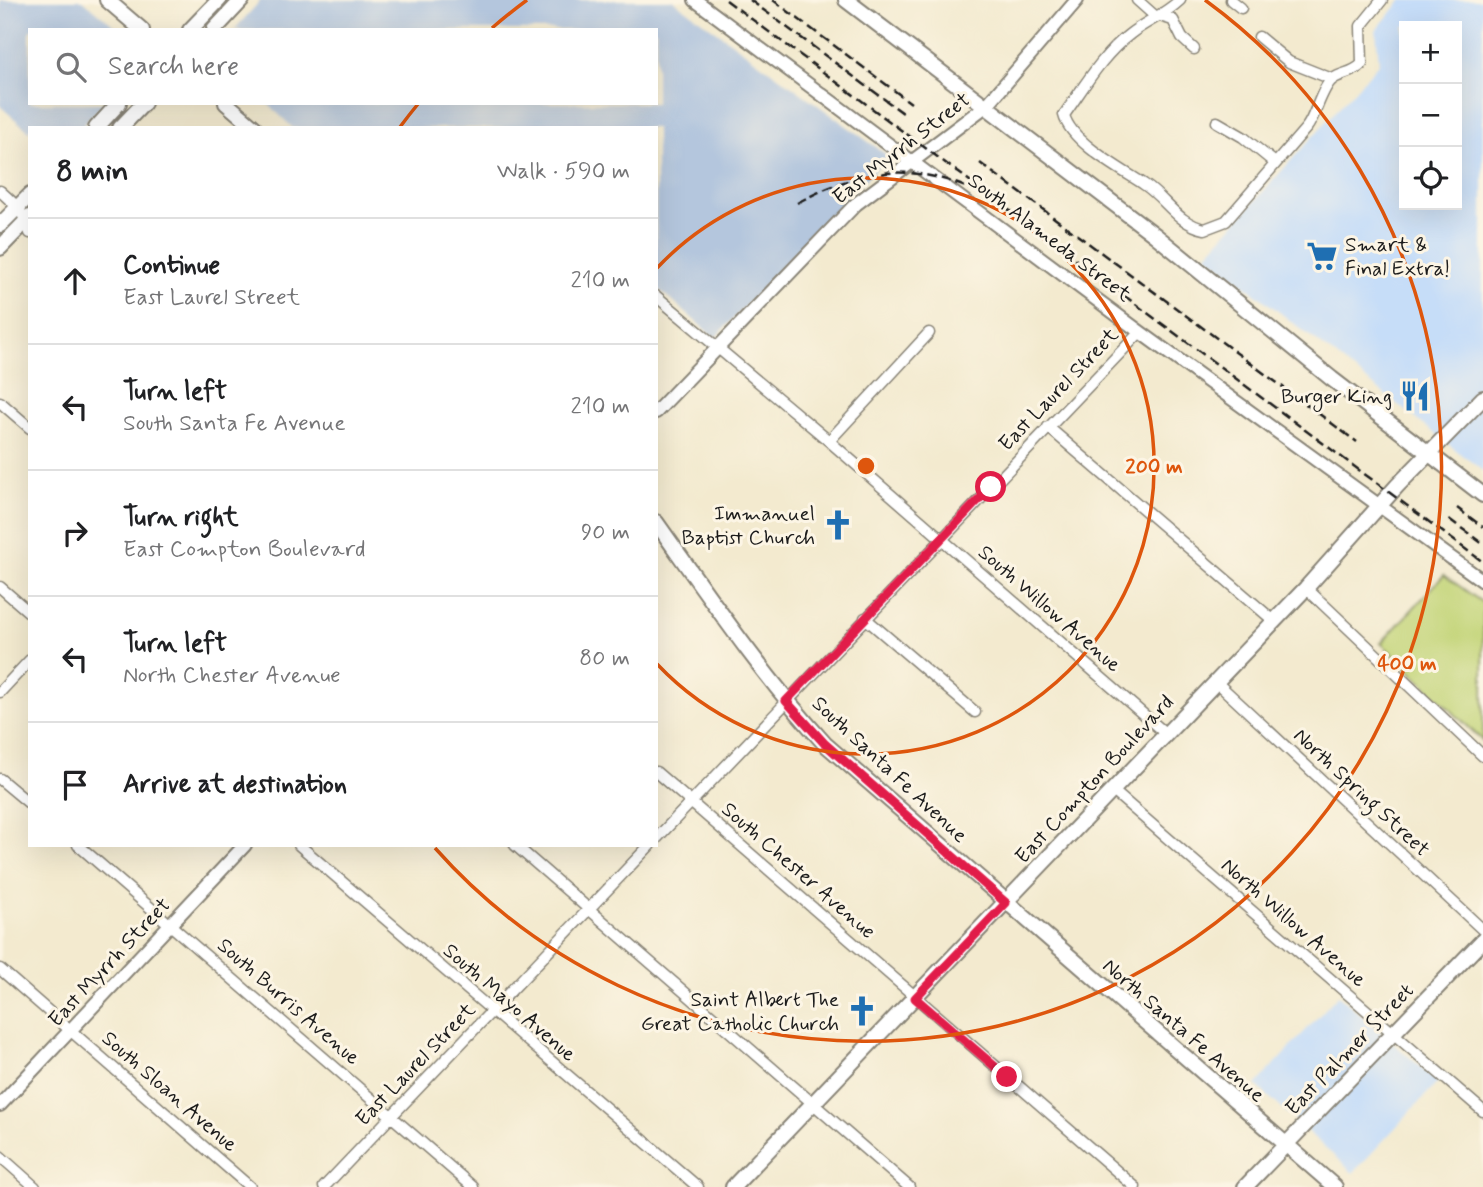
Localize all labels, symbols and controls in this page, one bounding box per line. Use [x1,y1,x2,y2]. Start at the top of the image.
map controls [1399,21,1462,210]
button: + [1399,21,1462,84]
search box [28,28,658,105]
icon: search [52,48,90,86]
text: Search here [108,50,239,84]
button: − [1399,84,1462,147]
street label: East Myrrh Street [827,86,976,211]
button: locate [1399,147,1462,210]
text: 8 min [56,152,129,191]
text: Walk · 590 m [497,157,630,187]
street label: South Alameda Street [962,167,1137,309]
place label: Smart & Final Extra! [1345,231,1450,283]
supermarket icon: Smart & Final Extra! [1305,239,1339,273]
text: Continue [123,249,220,283]
icon: ahead [56,262,94,300]
text: 210 m [570,266,630,296]
text: East Laurel Street [123,283,300,313]
street label: East Laurel Street [993,321,1125,458]
text: Turn left [123,375,227,409]
restaurant icon: Burger King [1398,379,1432,413]
place label: Burger King [1281,383,1392,412]
icon: left [56,388,94,426]
text: 210 m [570,392,630,422]
text: South Santa Fe Avenue [123,409,346,439]
text: 200 m [1125,453,1183,481]
centre of rings [854,454,878,478]
route start [975,471,1006,502]
place label: Immanuel Baptist Church [682,500,815,552]
text: Turn right [123,501,239,535]
church icon: Immanuel Baptist Church [821,508,855,542]
icon: right [56,514,94,552]
text: 90 m [581,518,630,548]
text: East Compton Boulevard [123,535,365,565]
street label: South Willow Avenue [972,539,1127,679]
text: Turn left [123,627,227,661]
icon: left [56,640,94,678]
text: 80 m [579,644,630,674]
text: 400 m [1377,650,1437,678]
text: North Chester Avenue [123,661,341,691]
street label: East Compton Boulevard [1009,689,1180,870]
street label: South Santa Fe Avenue [805,690,973,849]
street label: North Spring Street [1286,722,1436,865]
icon: arrive [56,766,94,804]
text: Arrive at destination [123,768,347,802]
street label: South Chester Avenue [715,796,881,945]
street label: North Willow Avenue [1215,852,1372,994]
street label: East Myrrh Street [42,892,177,1033]
street label: South Burris Avenue [211,932,366,1072]
street label: South Mayo Avenue [437,937,582,1068]
street label: North Santa Fe Avenue [1096,952,1270,1109]
street label: East Palmer Street [1279,977,1420,1122]
place label: Saint Albert The Great Catholic Church [641,986,839,1038]
church icon: Saint Albert The Great Catholic Church [845,994,879,1028]
street label: East Laurel Street [350,996,482,1133]
street label: South Sloan Avenue [95,1025,243,1159]
route end [991,1061,1022,1092]

